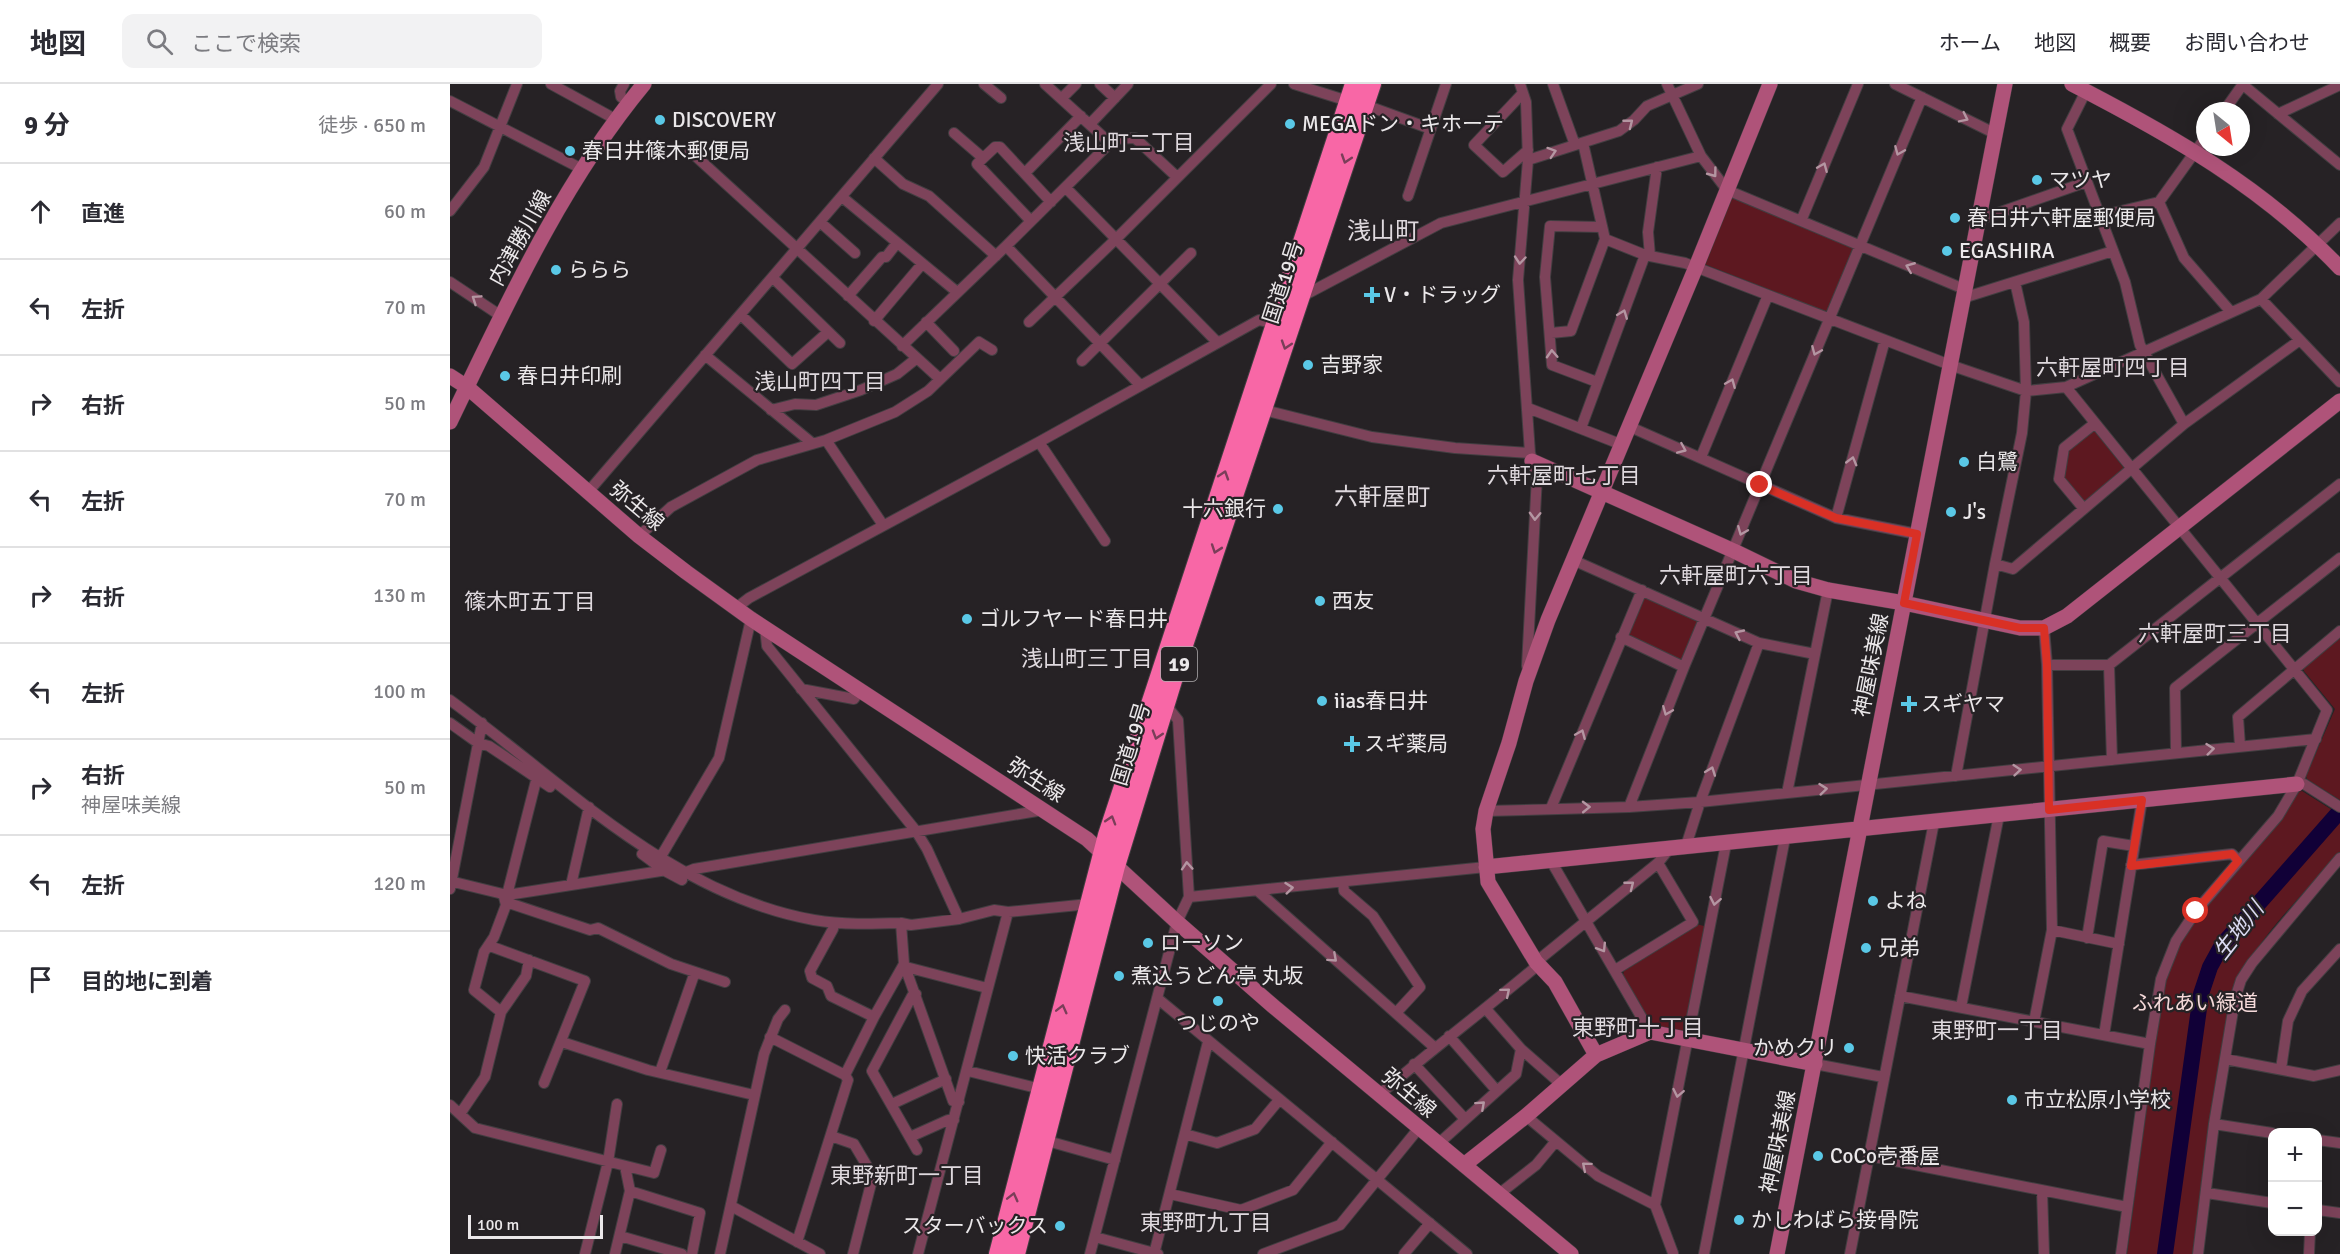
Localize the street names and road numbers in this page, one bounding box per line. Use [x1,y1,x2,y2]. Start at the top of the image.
street label: 内津勝川線 [483,186,557,290]
street label: 国道19号 [1257,237,1309,327]
street label: 弥生線 [605,476,669,536]
street label: 神屋味美線 [1848,611,1894,719]
road number: 19 [1161,647,1197,681]
street label: 国道19号 [1106,699,1156,789]
street label: 弥生線 [1003,752,1069,808]
street label: 弥生線 [1377,1063,1441,1123]
street label: 神屋味美線 [1755,1088,1801,1196]

